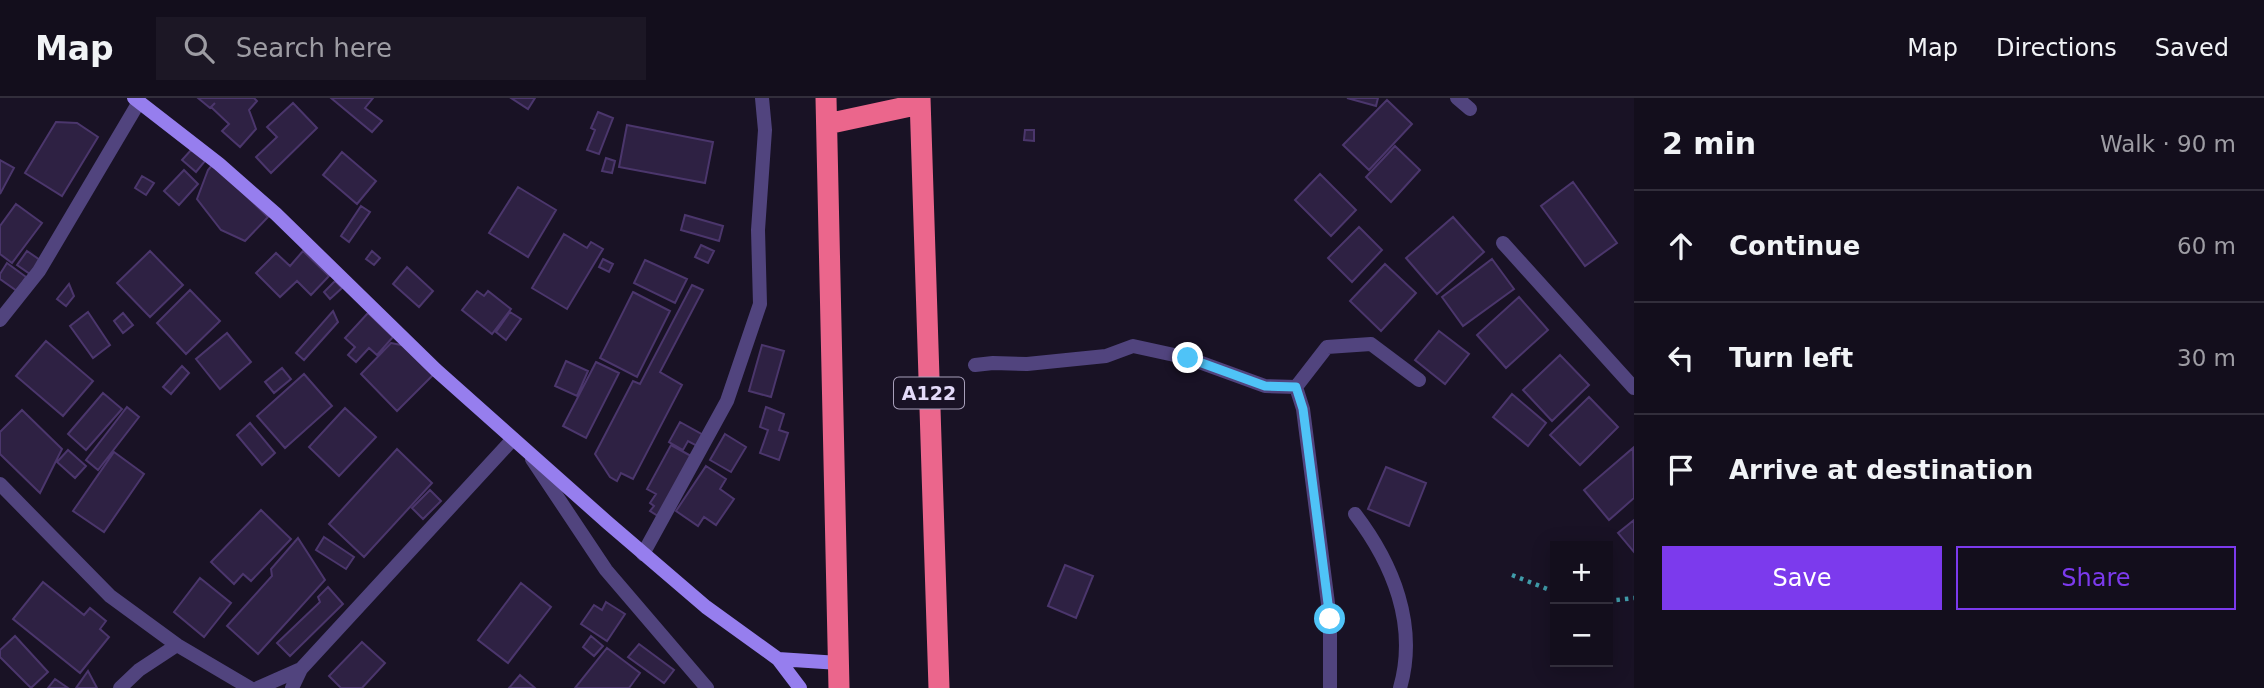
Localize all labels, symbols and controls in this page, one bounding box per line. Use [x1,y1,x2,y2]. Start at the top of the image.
search box [156,17,646,80]
text: Map [35,29,114,68]
icon: search [180,29,218,67]
text: Search here [236,33,392,63]
text: Map [1907,34,1958,62]
text: Directions [1996,34,2117,62]
text: Saved [2155,34,2229,62]
text: 2 min [1662,126,1756,161]
text: Walk · 90 m [2100,131,2236,157]
icon: ahead [1662,227,1700,265]
text: Continue [1729,231,1860,261]
text: 60 m [2177,233,2236,259]
icon: left [1662,339,1700,377]
route end [1172,342,1203,373]
text: Turn left [1729,343,1853,373]
text: 30 m [2177,345,2236,371]
road number: A122 [894,378,964,408]
icon: arrive [1662,451,1700,489]
text: Arrive at destination [1729,455,2033,485]
map controls [1550,541,1613,667]
button: + [1550,541,1613,604]
button: Save [1662,546,1942,610]
button: Share [1956,546,2236,610]
route start [1314,603,1345,634]
button: − [1550,604,1613,667]

